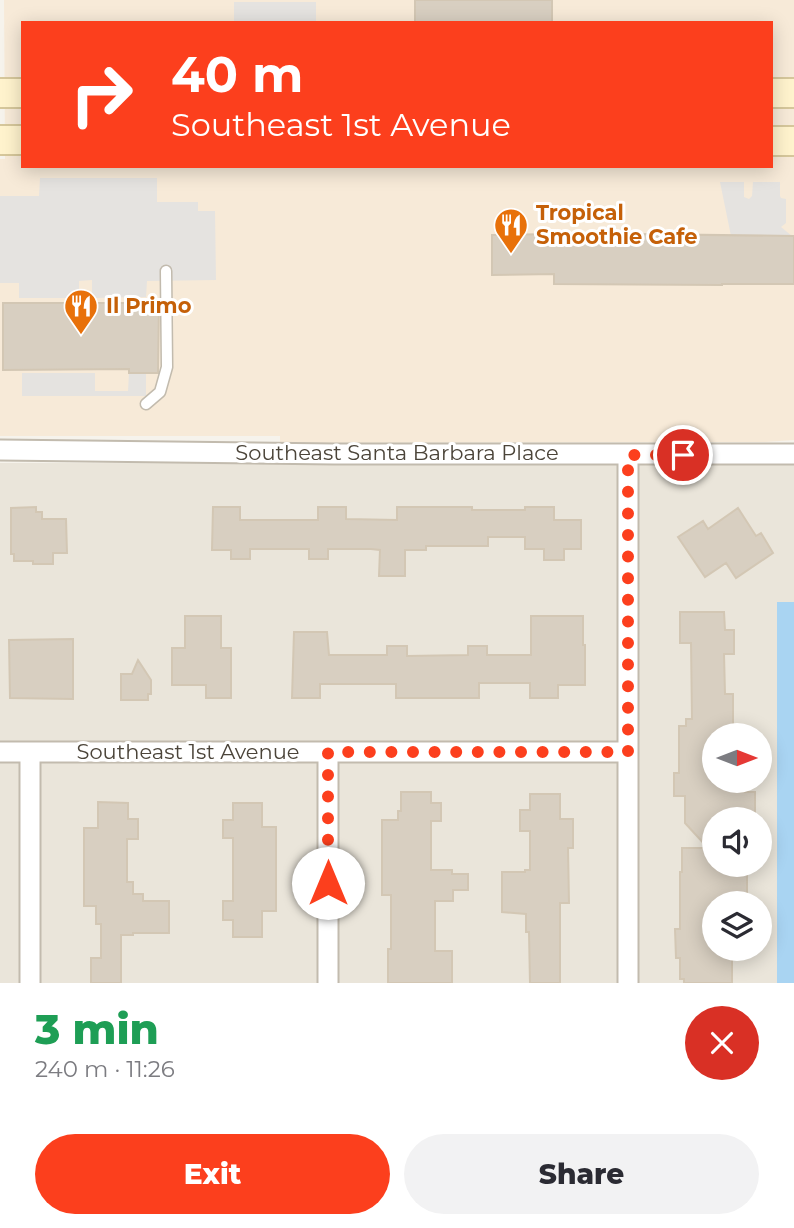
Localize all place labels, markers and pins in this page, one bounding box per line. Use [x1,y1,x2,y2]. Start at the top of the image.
place label: Tropical Smoothie Cafe [536,200,698,249]
restaurant icon: Tropical Smoothie Cafe [492,206,530,255]
restaurant icon: Il Primo [62,287,100,336]
place label: Il Primo [106,293,192,318]
pin [653,425,713,485]

